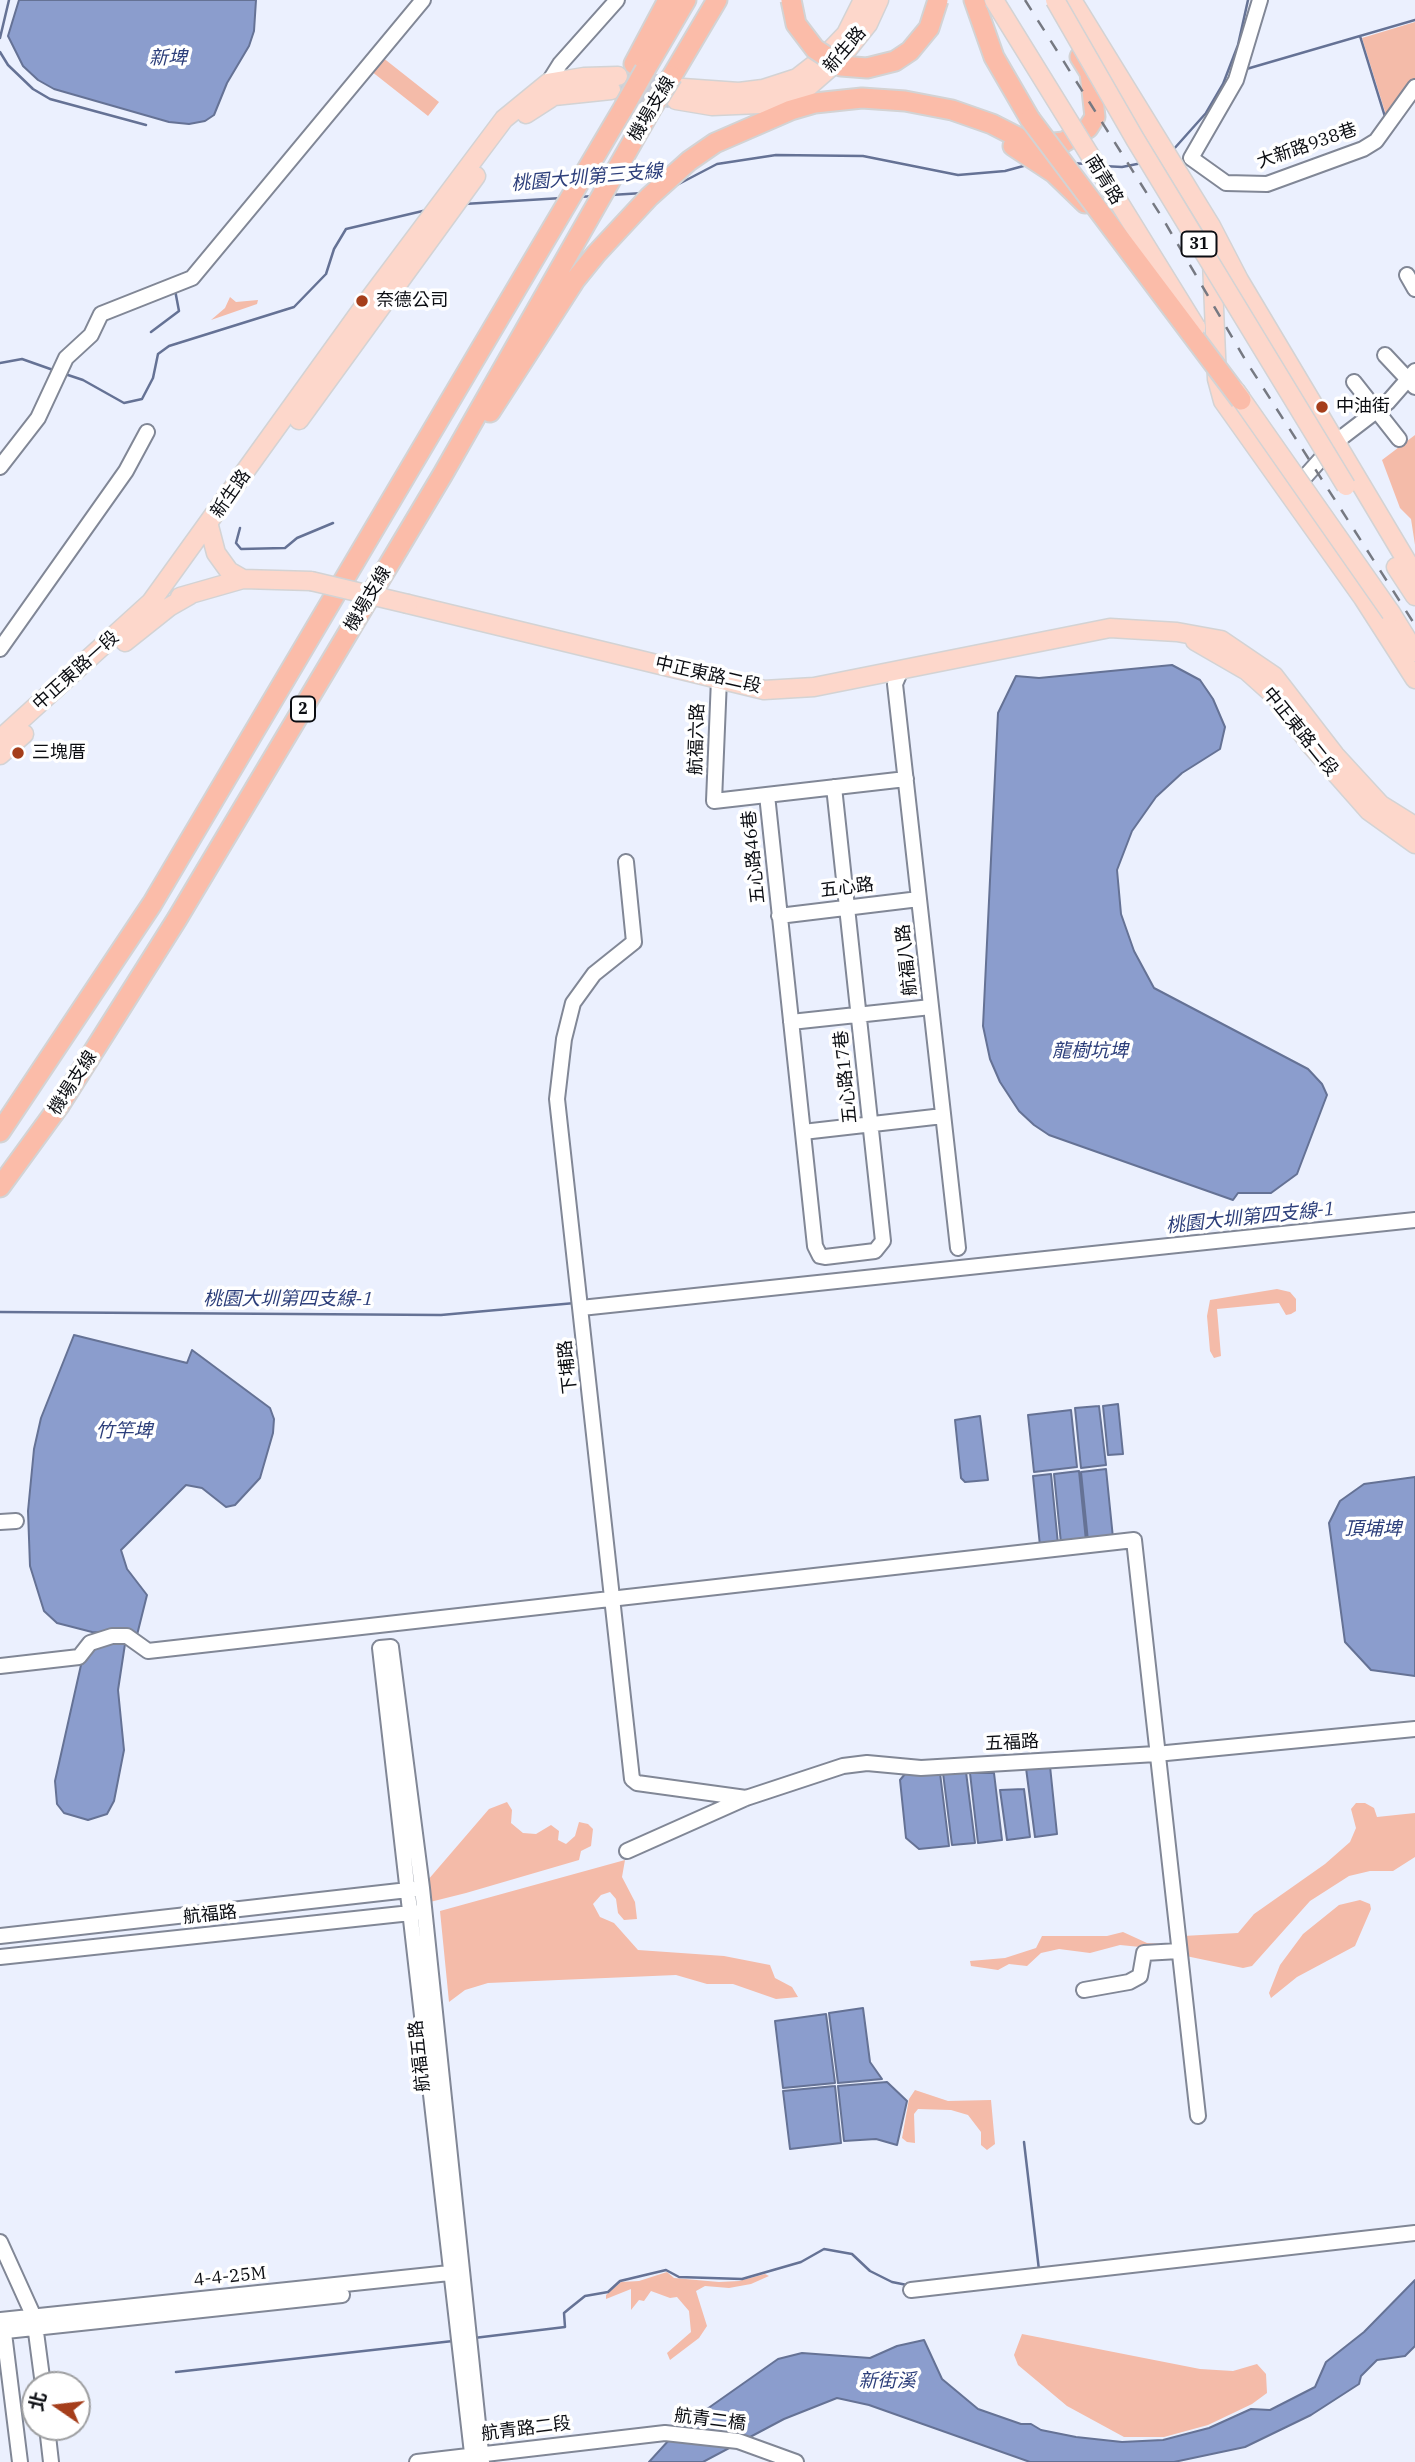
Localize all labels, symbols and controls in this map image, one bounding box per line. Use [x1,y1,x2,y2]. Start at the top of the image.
street label: 新生路 [819,23,871,77]
water label: 新埤 [149,48,187,70]
street label: 機場支線 [624,73,680,145]
street label: 大新路938巷 [1254,119,1360,173]
street label: 南青路 [1081,151,1127,209]
water label: 桃園大圳第三支線 [510,160,664,196]
road number: 31 [1182,232,1216,256]
place label: 奈德公司 [376,290,448,312]
marker: 奈德公司 [354,293,370,309]
place label: 中油街 [1336,396,1390,418]
marker: 中油街 [1314,399,1330,415]
street label: 新生路 [207,466,255,522]
street label: 機場支線 [340,563,396,635]
street label: 中正東路一段 [29,627,123,715]
street label: 中正東路二段 [653,652,763,698]
street label: 中正東路二段 [1258,683,1342,781]
road number: 2 [291,696,315,722]
street label: 航福六路 [685,703,709,775]
place label: 三塊厝 [32,742,86,764]
marker: 三塊厝 [10,745,26,761]
street label: 五心路46巷 [738,809,770,905]
street label: 五心路 [819,874,875,902]
street label: 航福八路 [892,923,922,997]
street label: 五心路17巷 [830,1029,862,1125]
water label: 龍樹坑埤 [1052,1041,1128,1063]
street label: 機場支線 [44,1047,102,1119]
water label: 桃園大圳第四支線-1 [1165,1198,1335,1238]
water label: 桃園大圳第四支線-1 [203,1289,373,1311]
street label: 下埔路 [554,1339,582,1395]
water label: 竹竿埤 [96,1421,152,1443]
water label: 頂埔埤 [1345,1519,1401,1541]
street label: 五福路 [984,1731,1040,1755]
street label: 航福路 [182,1901,238,1929]
street label: 航福五路 [405,2019,435,2093]
street label: 4-4-25M [193,2262,267,2292]
north arrow [21,2371,91,2441]
water label: 新街溪 [859,2371,915,2393]
text: 北 [24,2389,52,2414]
street label: 航青二橋 [673,2405,747,2435]
street label: 航青路二段 [480,2413,572,2445]

